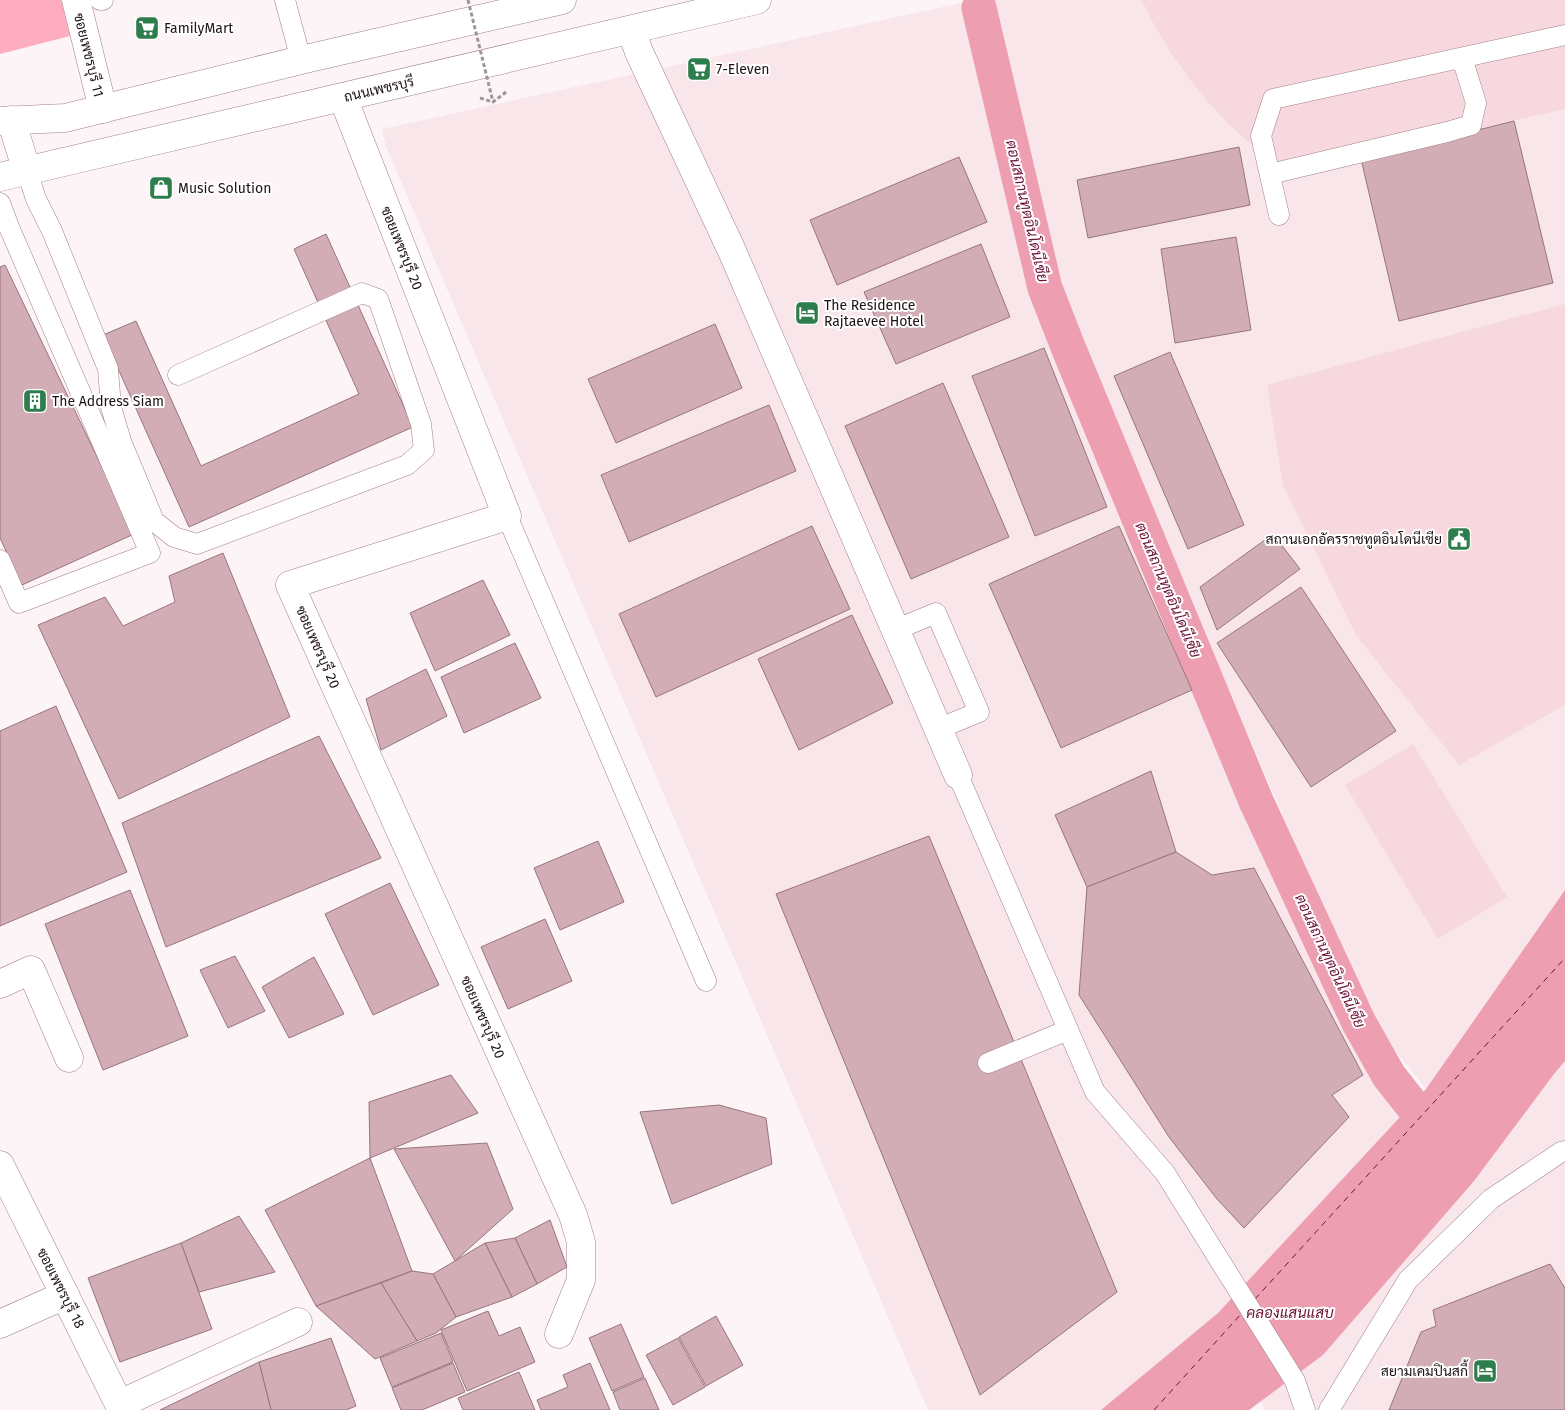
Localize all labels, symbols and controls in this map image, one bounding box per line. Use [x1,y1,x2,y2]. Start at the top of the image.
street label: ซอยเพชรบุรี 11 [69,11,108,99]
supermarket icon: FamilyMart [134,15,160,41]
place label: FamilyMart [164,20,234,37]
supermarket icon: 7-Eleven [686,56,712,82]
place label: 7-Eleven [716,61,770,78]
street label: ถนนเพชรบุรี [342,72,416,107]
water label: ตอนสถานทูตอินโดนีเซีย [1001,138,1053,285]
shop icon: Music Solution [148,175,174,201]
place label: Music Solution [178,180,271,197]
street label: ซอยเพชรบุรี 20 [376,203,427,293]
place label: The Residence Rajtaevee Hotel [824,297,924,330]
hotel icon: The Residence Rajtaevee Hotel [794,300,820,326]
building icon: The Address Siam [22,388,48,414]
place label: The Address Siam [52,393,164,410]
water label: ตอนสถานทูตอินโดนีเซีย [1130,519,1206,661]
public building icon: สถานเอกอัครราชทูตอินโดนีเซีย [1446,526,1472,552]
place label: สถานเอกอัครราชทูตอินโดนีเซีย [1266,530,1442,549]
street label: ซอยเพชรบุรี 20 [291,603,344,692]
water label: ตอนสถานทูตอินโดนีเซีย [1290,891,1370,1032]
street label: ซอยเพชรบุรี 20 [456,973,509,1062]
street label: ซอยเพชรบุรี 18 [32,1245,89,1332]
water label: คลองแสนแสบ [1246,1304,1334,1322]
hotel icon: สยามเคมปินสกี้ [1472,1358,1498,1384]
place label: สยามเคมปินสกี้ [1381,1359,1469,1380]

